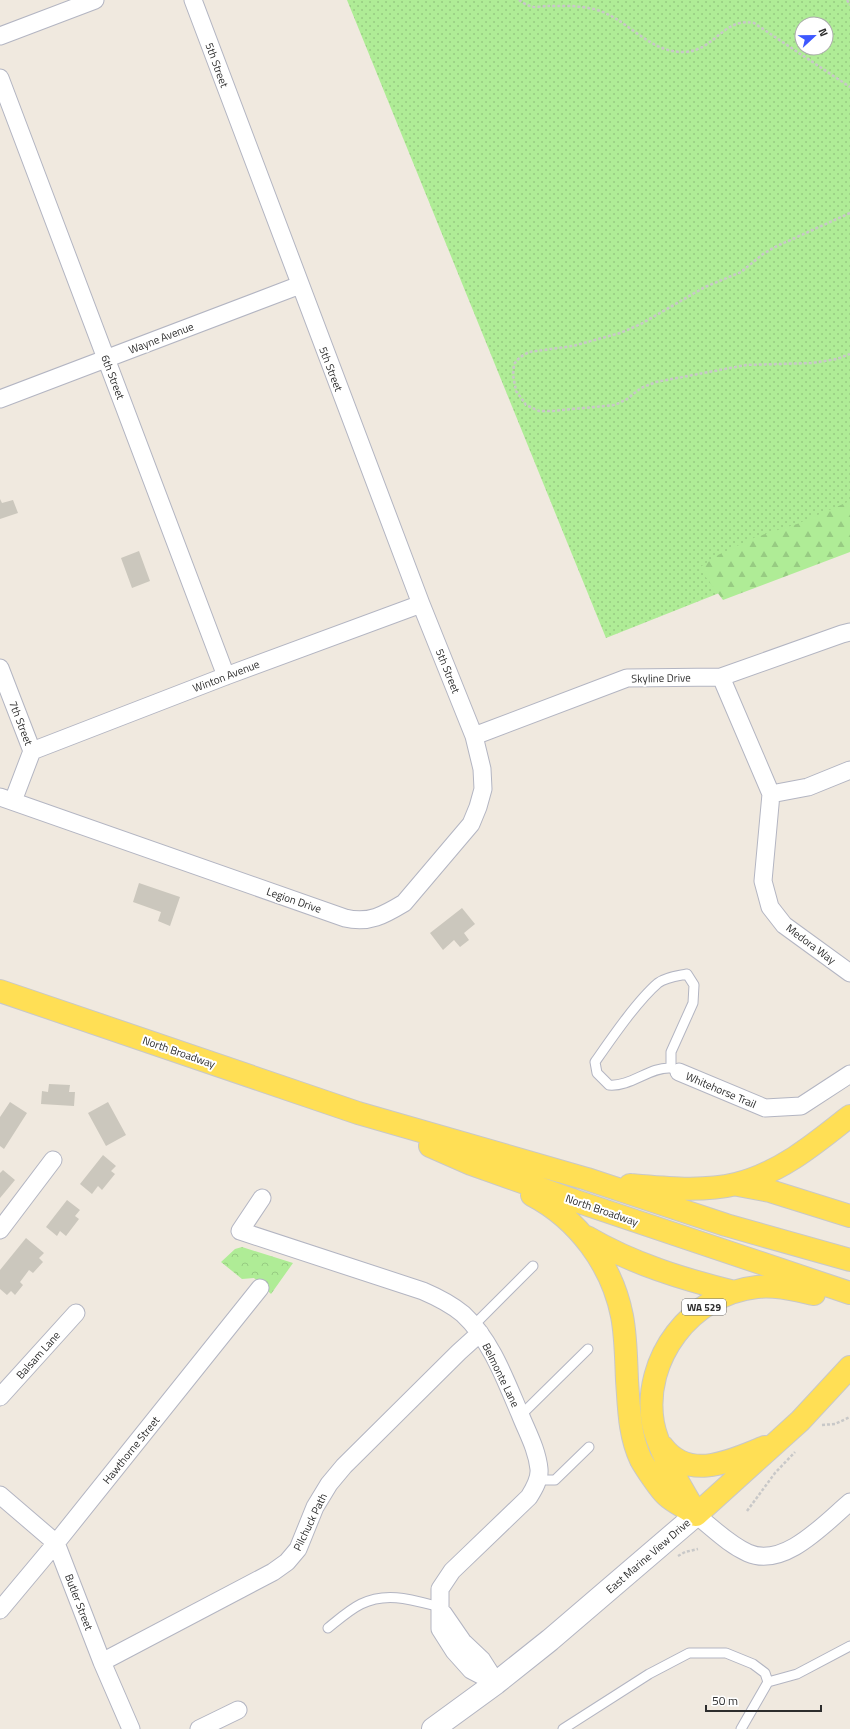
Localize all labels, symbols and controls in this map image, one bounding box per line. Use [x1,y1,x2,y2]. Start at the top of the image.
north arrow [794,16,834,56]
text: N [814,26,832,39]
street label: 5th Street [201,40,233,90]
street label: Wayne Avenue [126,318,196,358]
street label: 5th Street [315,344,347,394]
street label: 6th Street [97,352,129,402]
street label: 5th Street [432,646,464,696]
street label: Winton Avenue [190,656,262,696]
street label: Skyline Drive [631,669,691,687]
street label: 7th Street [5,698,37,748]
street label: Legion Drive [264,883,324,917]
street label: Medora Way [783,920,840,968]
street label: North Broadway [141,1032,218,1072]
street label: Whitehorse Trail [683,1068,759,1112]
street label: North Broadway [564,1190,641,1230]
road number: WA 529 [682,1299,726,1315]
street label: Balsam Lane [12,1327,64,1382]
street label: Belmonte Lane [479,1340,524,1410]
street label: Hawthorne Street [99,1413,163,1487]
street label: Pilchuck Path [289,1490,331,1553]
street label: East Marine View Drive [602,1515,694,1597]
street label: Butler Street [61,1572,97,1633]
scale bar [706,1687,821,1713]
text: 50 m [712,1691,738,1710]

